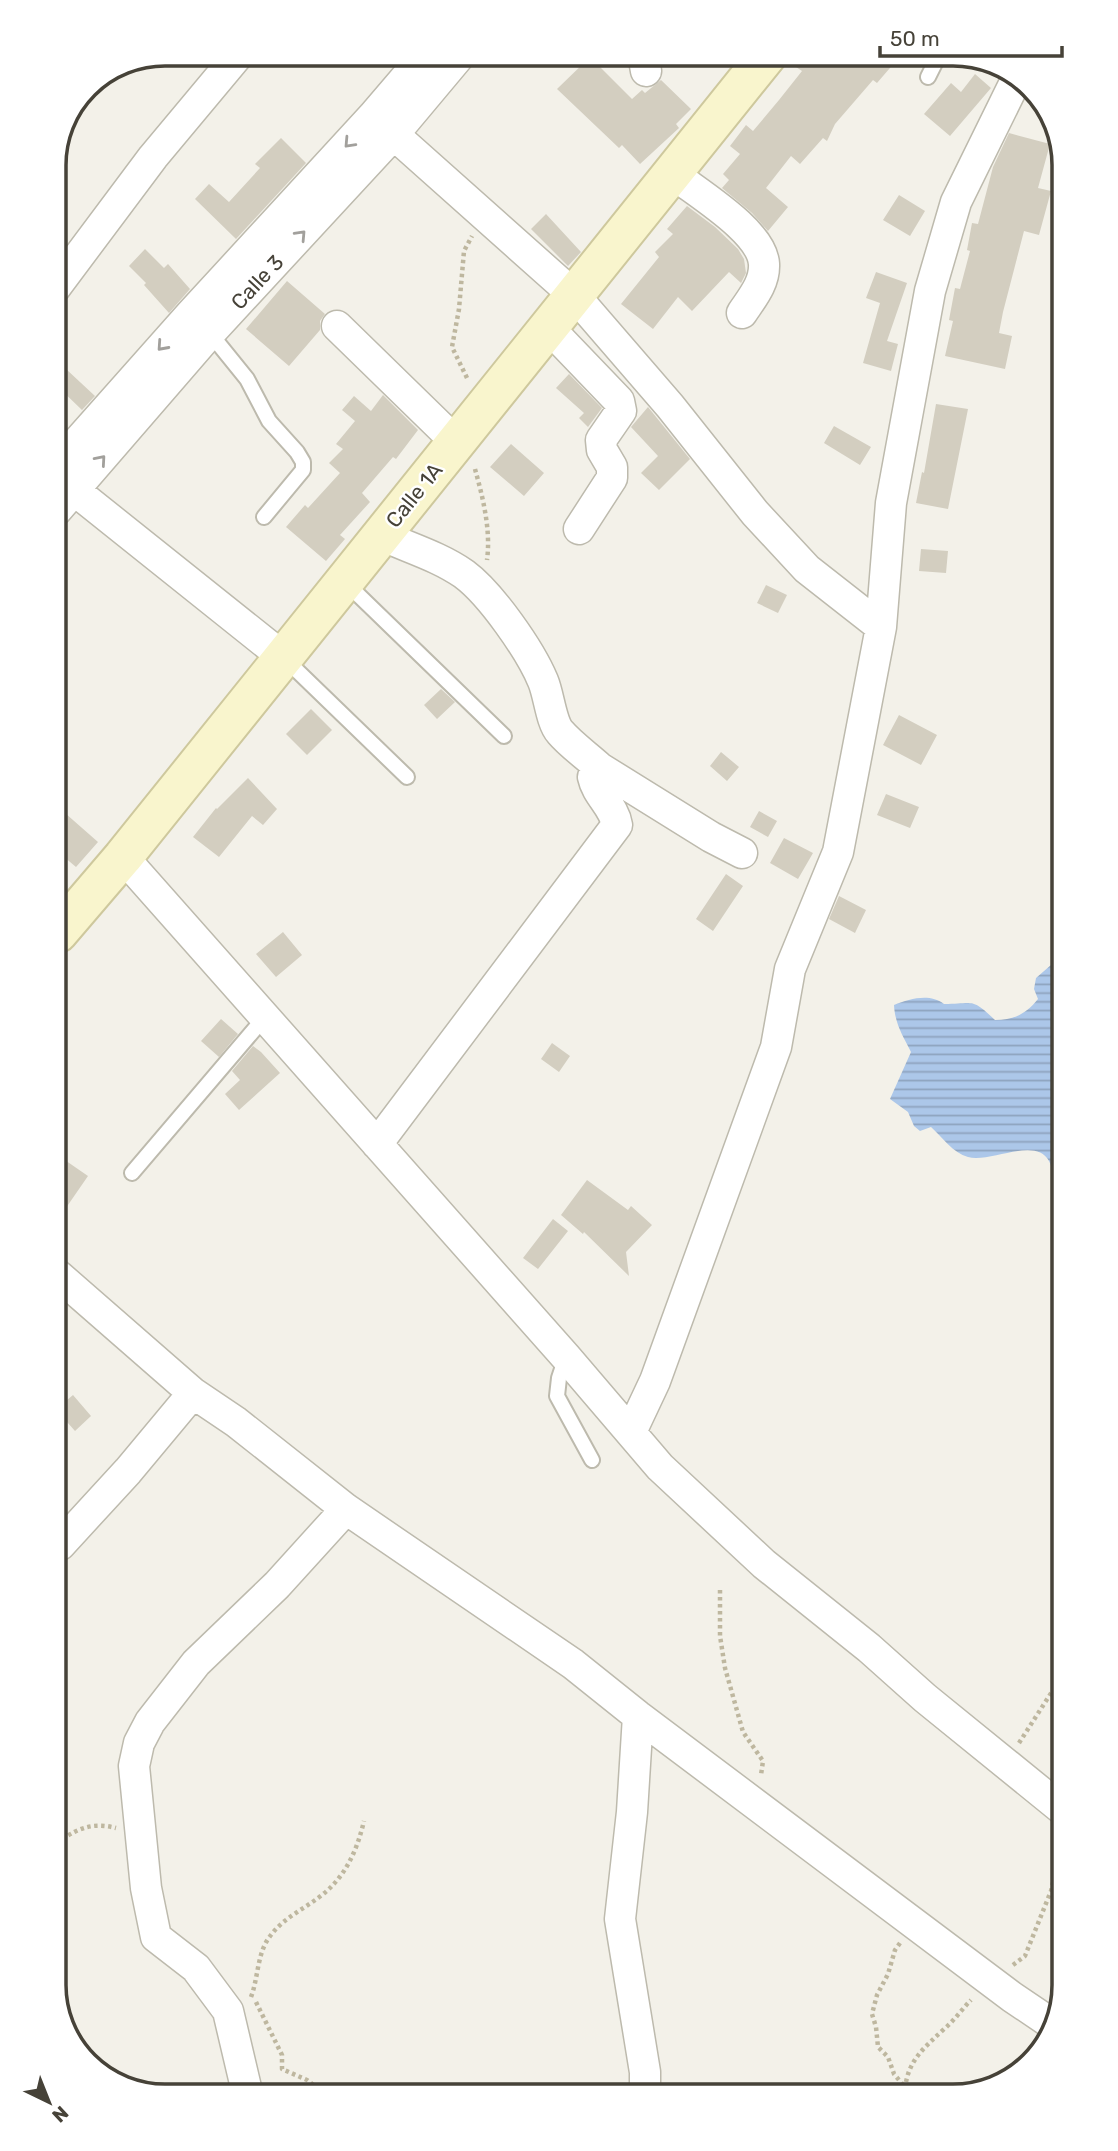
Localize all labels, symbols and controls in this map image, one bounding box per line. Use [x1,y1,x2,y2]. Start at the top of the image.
scale bar [880,14,1062,58]
text: 50 m [890,26,940,51]
one-way arrow [344,135,357,148]
one-way arrow [292,230,305,243]
street label: Calle 3 [226,250,288,314]
one-way arrow [158,338,170,351]
one-way arrow [93,455,105,468]
street label: Calle 1A [380,458,448,532]
north arrow [14,2067,84,2137]
text: N [47,2101,73,2127]

